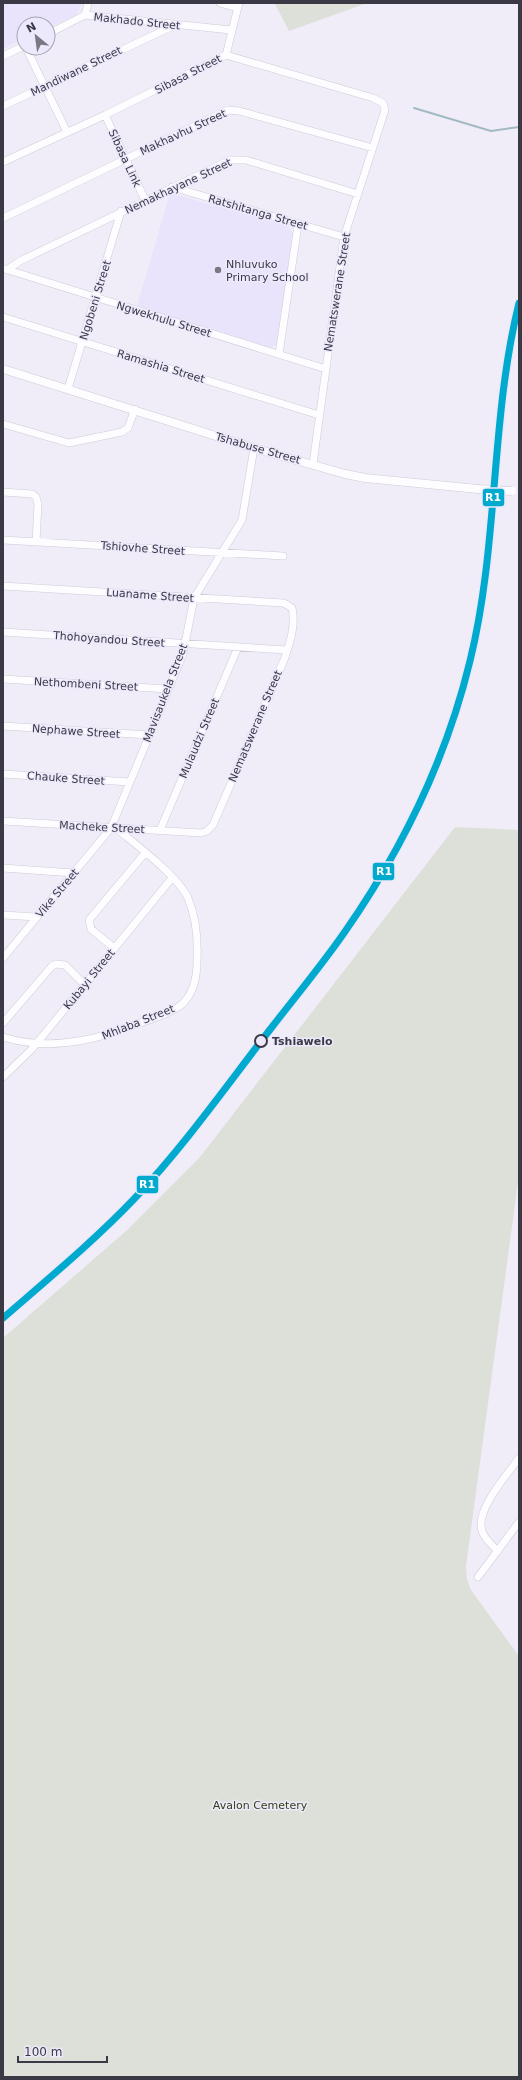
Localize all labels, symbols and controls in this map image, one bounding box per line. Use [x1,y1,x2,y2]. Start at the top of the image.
street label: Makhado Street [93,10,182,33]
north arrow [16,16,56,56]
text: N [24,20,39,36]
street label: Mandiwane Street [29,43,124,99]
street label: Sibasa Street [153,52,224,97]
street label: Makhavhu Street [138,106,229,158]
street label: Sibasa Link [105,127,144,190]
street label: Nemakhayane Street [123,156,234,217]
street label: Ratshitanga Street [207,192,310,233]
street label: Nematswerane Street [322,231,353,352]
street label: Ngobeni Street [77,258,114,342]
place label: Nhluvuko Primary School [226,258,309,284]
marker: Nhluvuko Primary School [213,265,223,275]
street label: Ngwekhulu Street [115,299,213,340]
street label: Ramashia Street [115,347,207,386]
street label: Tshabuse Street [213,430,302,467]
line badge: R1 [482,488,505,507]
text: R1 [485,491,501,504]
street label: Tshiovhe Street [99,539,186,558]
street label: Luaname Street [106,586,195,605]
street label: Thohoyandou Street [52,629,166,650]
street label: Mavisaukela Street [141,641,191,744]
street label: Nematswerane Street [226,668,285,784]
street label: Nethombeni Street [33,675,139,694]
street label: Mulaudzi Street [177,695,223,780]
street label: Nephawe Street [31,722,121,741]
street label: Chauke Street [27,769,106,788]
street label: Macheke Street [59,819,146,836]
line badge: R1 [372,862,395,881]
text: R1 [376,865,392,878]
street label: Vike Street [33,866,82,920]
street label: Kubayi Street [61,946,118,1012]
street label: Mhlaba Street [100,1002,177,1043]
marker: Tshiawelo [254,1034,268,1048]
place label: Tshiawelo [272,1035,333,1048]
line badge: R1 [136,1175,159,1194]
text: R1 [139,1178,155,1191]
park label: Avalon Cemetery [213,1799,308,1812]
scale bar [18,2038,107,2064]
text: 100 m [24,2045,62,2059]

